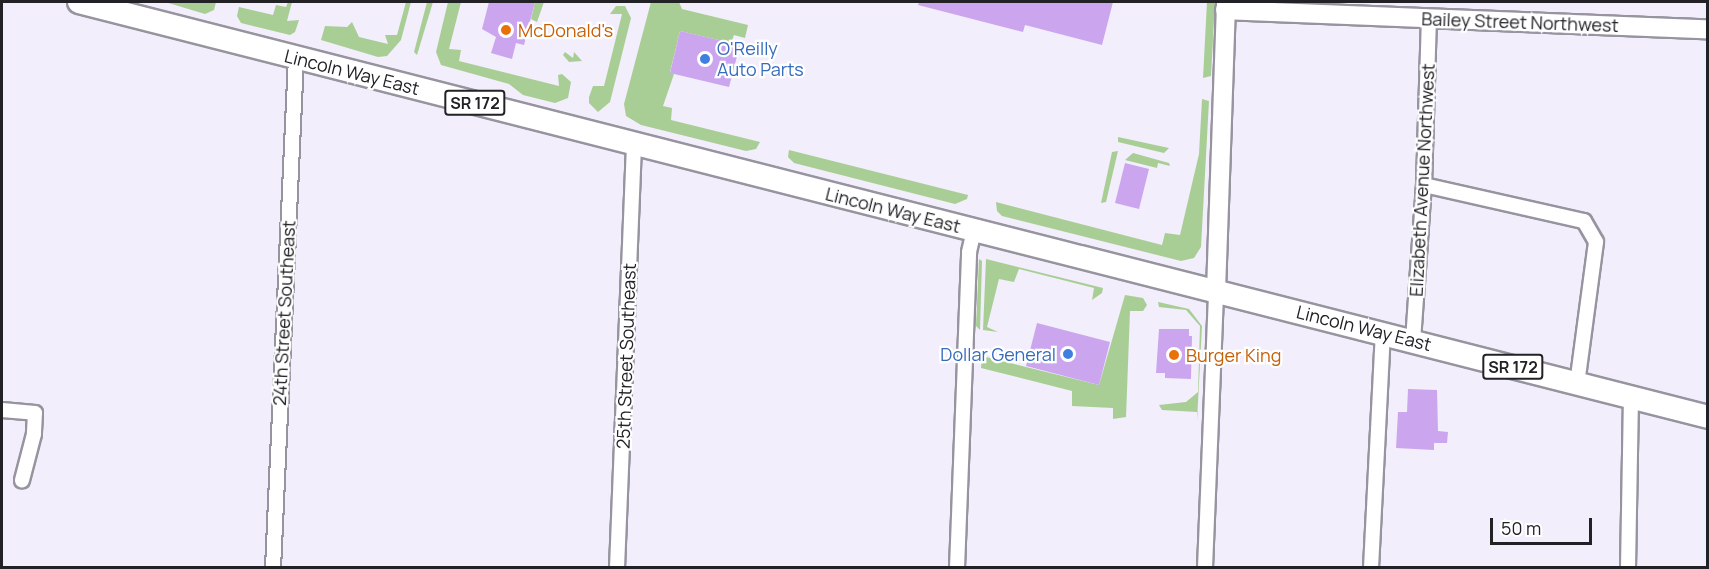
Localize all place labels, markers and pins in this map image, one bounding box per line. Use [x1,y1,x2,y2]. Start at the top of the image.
place label: McDonald's [518,19,613,41]
marker: McDonald's [499,23,513,37]
place label: O'Reilly Auto Parts [717,38,804,80]
marker: O'Reilly Auto Parts [698,52,712,66]
place label: Dollar General [940,343,1056,365]
place label: Burger King [1186,344,1281,366]
marker: Dollar General [1061,347,1075,361]
marker: Burger King [1167,348,1181,362]

